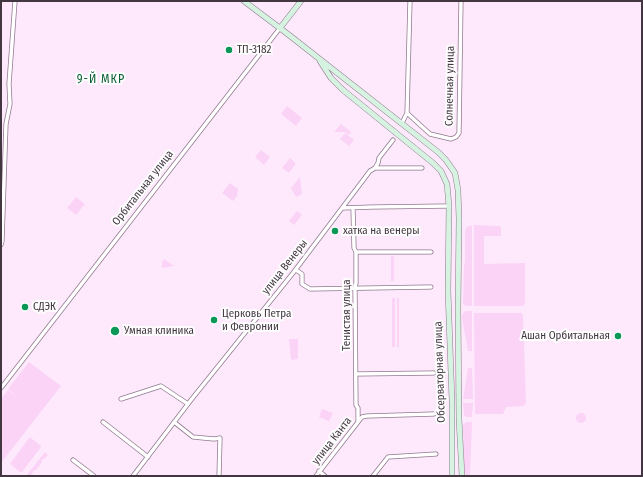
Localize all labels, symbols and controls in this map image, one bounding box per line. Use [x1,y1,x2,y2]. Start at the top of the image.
place label: ТП-3182 [237,43,271,57]
marker: ТП-3182 [224,45,234,55]
street label: Солнечная улица [443,46,457,126]
district label: 9-Й МКР [77,73,125,87]
street label: Орбитальная улица [110,148,176,228]
place label: хатка на венеры [343,224,419,238]
marker: хатка на венеры [330,226,340,236]
street label: улица Венеры [259,237,311,297]
street label: Тенистая улица [340,279,354,351]
place label: СДЭК [33,300,56,314]
marker: СДЭК [20,302,30,312]
place label: Церковь Петра и Февронии [222,307,291,333]
marker: Церковь Петра и Февронии [209,315,219,325]
street label: Обсерваторная улица [432,321,448,423]
place label: Умная клиника [124,324,194,338]
marker: Умная клиника [109,325,121,337]
place label: Ашан Орбитальная [521,329,610,343]
marker: Ашан Орбитальная [613,331,623,341]
street label: улица Канта [309,415,355,467]

